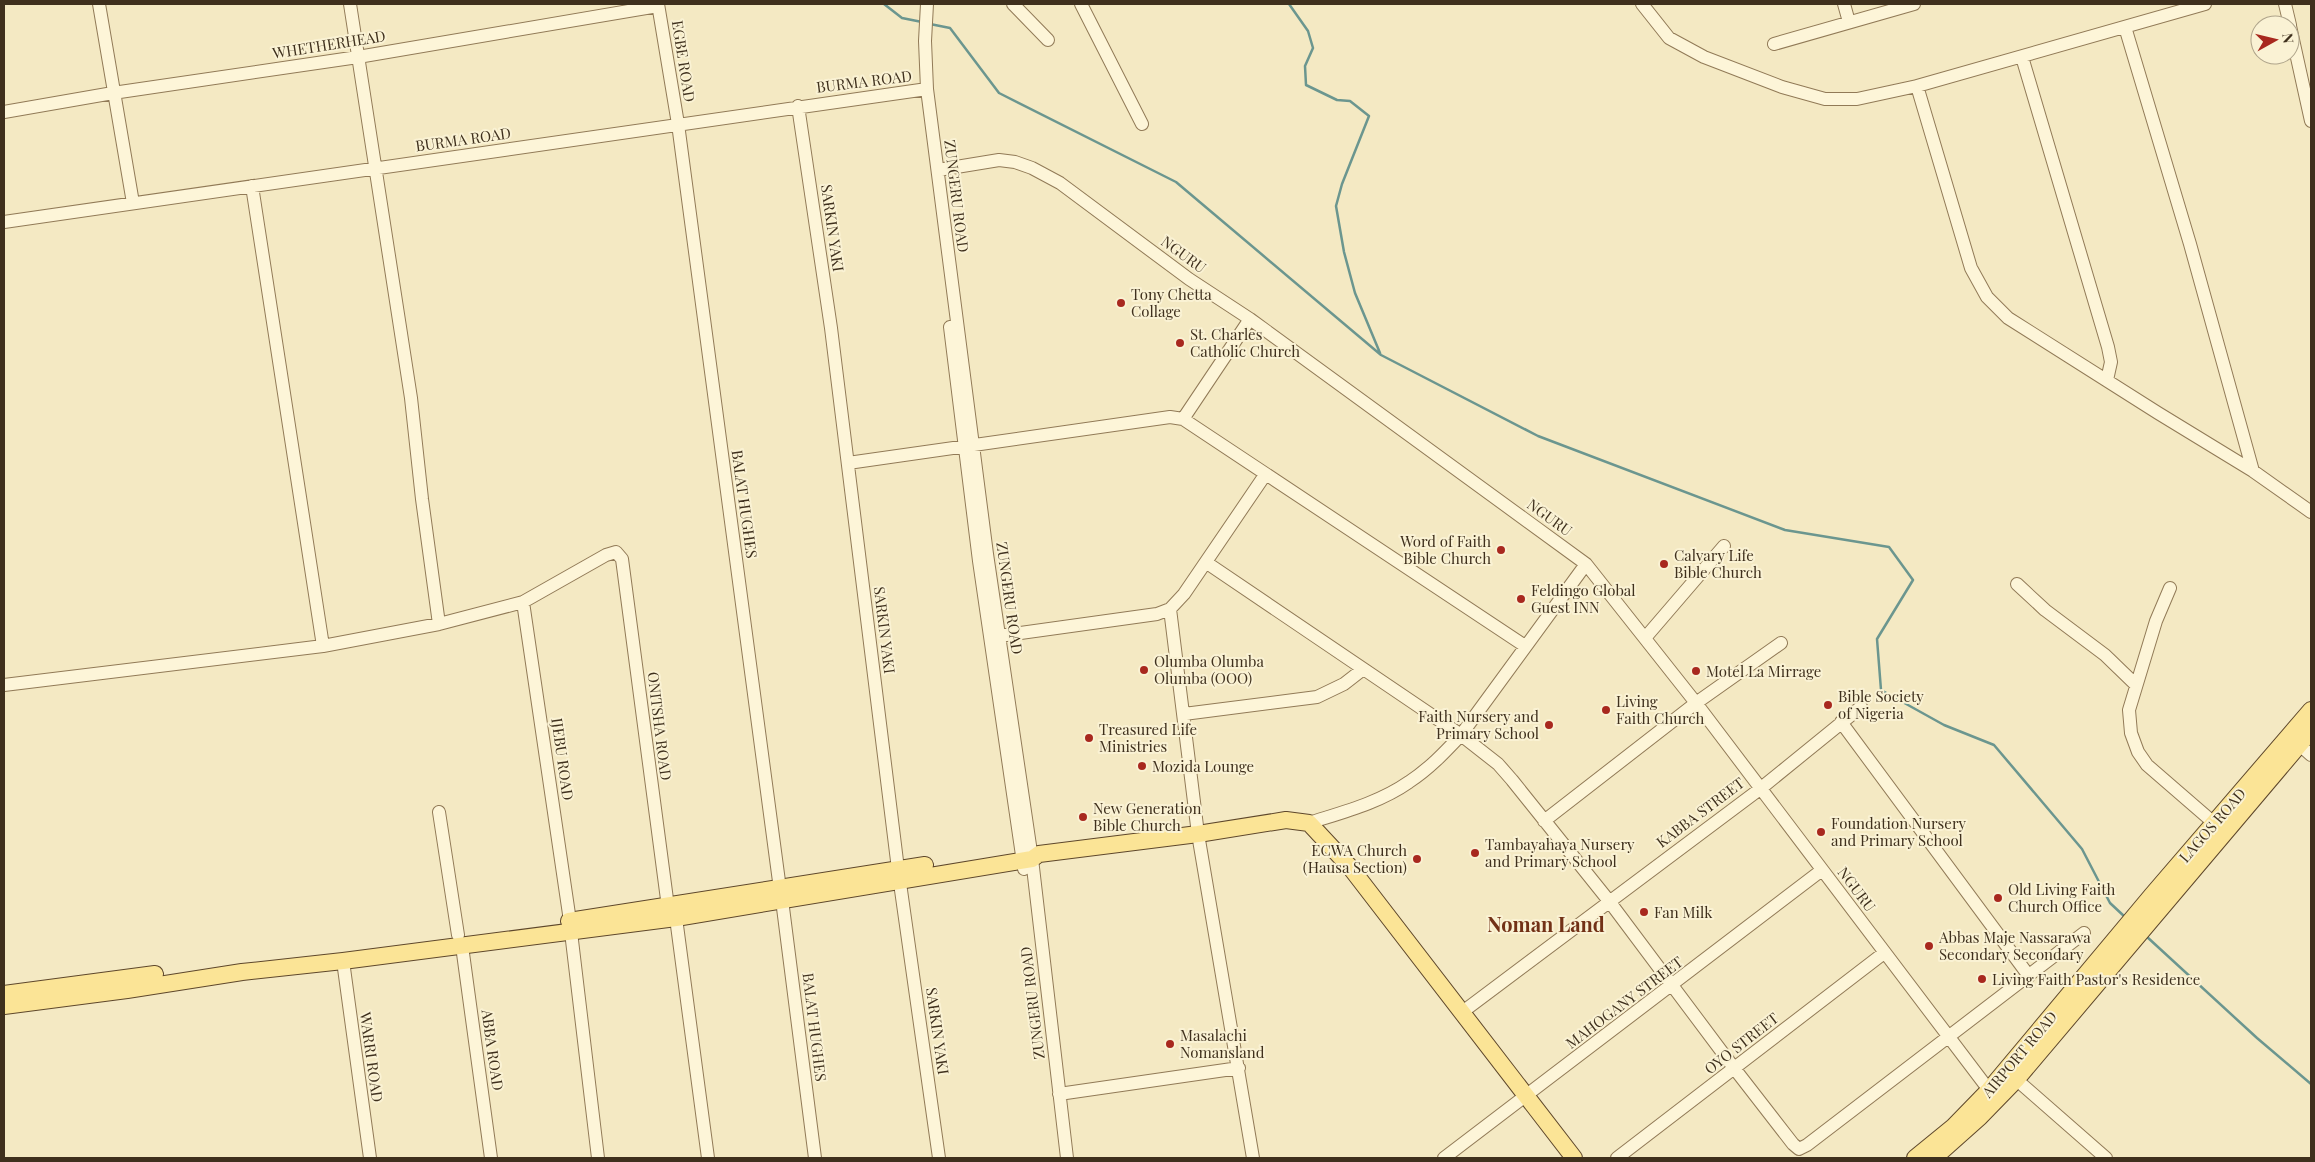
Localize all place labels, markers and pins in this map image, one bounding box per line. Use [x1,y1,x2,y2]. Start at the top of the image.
place label: Tony Chetta Collage [1131,284,1212,321]
marker: Tony Chetta Collage [1115,297,1127,309]
place label: St. Charles Catholic Church [1190,324,1300,361]
marker: St. Charles Catholic Church [1174,337,1186,349]
place label: Word of Faith Bible Church [1399,531,1491,568]
marker: Word of Faith Bible Church [1495,544,1507,556]
place label: Calvary Life Bible Church [1674,545,1762,582]
marker: Calvary Life Bible Church [1658,558,1670,570]
place label: Feldingo Global Guest INN [1531,580,1636,617]
marker: Feldingo Global Guest INN [1515,593,1527,605]
place label: Olumba Olumba Olumba (OOO) [1154,651,1264,688]
place label: Motel La Mirrage [1706,661,1821,681]
marker: Olumba Olumba Olumba (OOO) [1138,664,1150,676]
marker: Motel La Mirrage [1690,665,1702,677]
place label: Bible Society of Nigeria [1838,686,1924,723]
place label: Living Faith Church [1616,691,1705,728]
marker: Bible Society of Nigeria [1822,699,1834,711]
marker: Living Faith Church [1600,704,1612,716]
place label: Faith Nursery and Primary School [1418,706,1539,743]
place label: Treasured Life Ministries [1099,719,1197,756]
marker: Faith Nursery and Primary School [1543,719,1555,731]
marker: Treasured Life Ministries [1083,732,1095,744]
place label: Mozida Lounge [1152,756,1254,776]
marker: Mozida Lounge [1136,760,1148,772]
place label: New Generation Bible Church [1093,798,1201,835]
marker: New Generation Bible Church [1077,811,1089,823]
place label: Foundation Nursery and Primary School [1831,813,1967,850]
marker: Foundation Nursery and Primary School [1815,826,1827,838]
place label: Tambayahaya Nursery and Primary School [1485,834,1635,871]
place label: ECWA Church (Hausa Section) [1303,840,1407,877]
marker: Tambayahaya Nursery and Primary School [1469,847,1481,859]
marker: ECWA Church (Hausa Section) [1411,853,1423,865]
place label: Old Living Faith Church Office [2008,879,2115,916]
marker: Old Living Faith Church Office [1992,892,2004,904]
place label: Fan Milk [1654,902,1713,922]
marker: Fan Milk [1638,906,1650,918]
place label: Abbas Maje Nassarawa Secondary Secondary [1938,927,2091,964]
marker: Abbas Maje Nassarawa Secondary Secondary [1923,940,1935,952]
place label: Living Faith Pastor's Residence [1992,969,2200,989]
marker: Living Faith Pastor's Residence [1976,973,1988,985]
place label: Masalachi Nomansland [1180,1025,1265,1062]
marker: Masalachi Nomansland [1164,1038,1176,1050]

